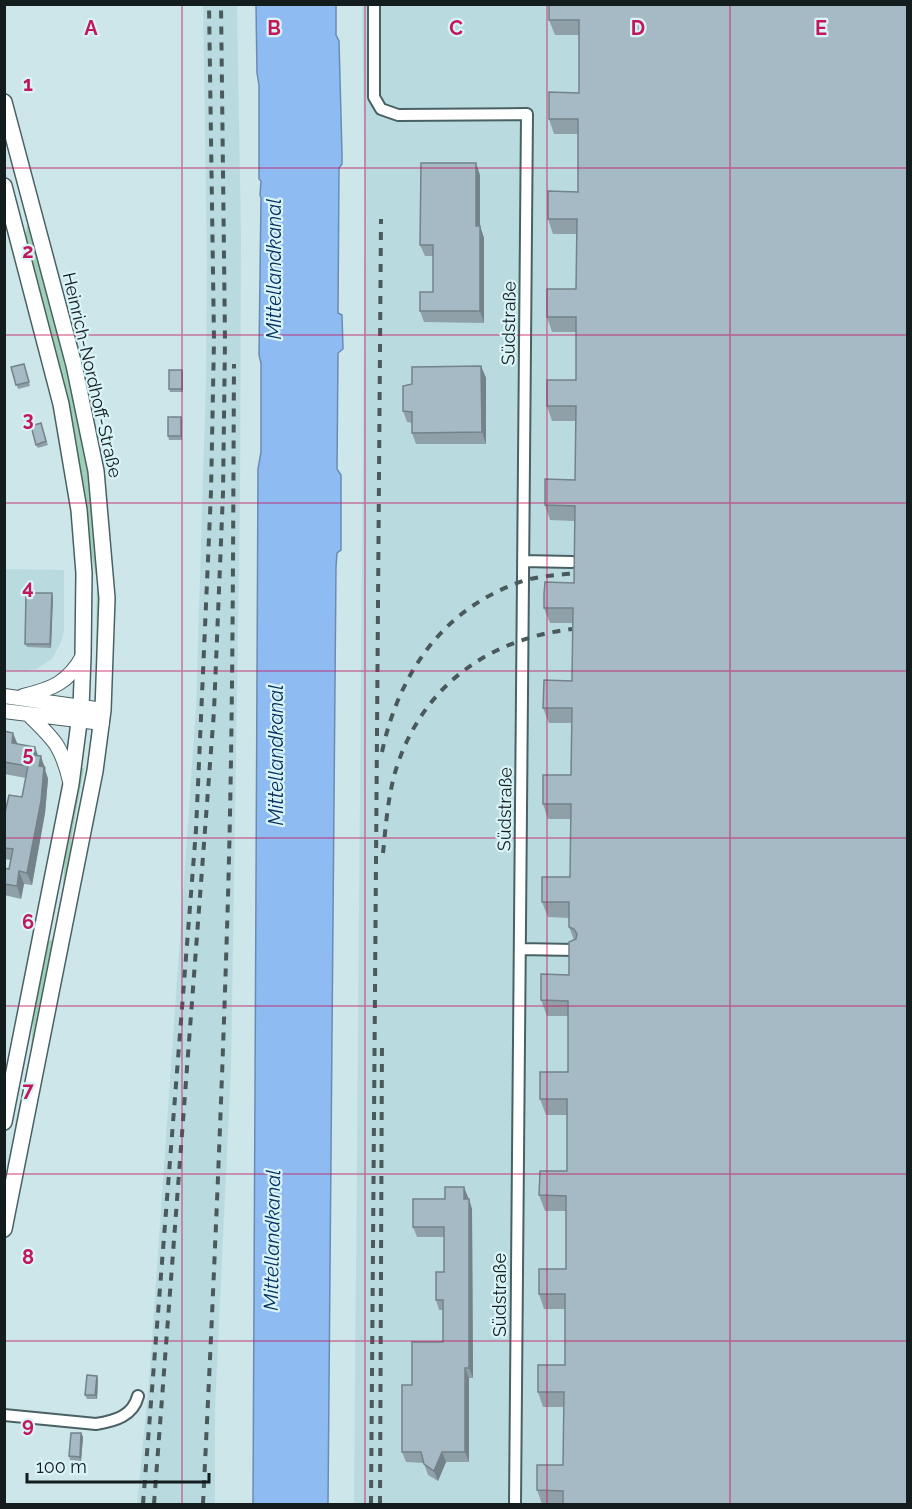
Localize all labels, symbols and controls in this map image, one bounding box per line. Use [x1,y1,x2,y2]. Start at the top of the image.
text: A [84,16,98,40]
text: B [267,16,281,40]
text: C [449,16,463,40]
text: D [631,16,645,40]
text: E [815,16,827,40]
text: 1 [23,72,33,96]
water label: Mittellandkanal [262,198,286,340]
text: 2 [22,239,34,263]
street label: Heinrich-Nordhoff-Straße [59,270,126,480]
street label: Südstraße [497,280,520,365]
text: 3 [22,407,34,431]
text: 4 [22,575,34,599]
water label: Mittellandkanal [264,684,288,826]
text: 5 [22,742,34,766]
street label: Südstraße [493,766,516,851]
text: 6 [22,910,34,934]
text: 7 [22,1078,34,1102]
water label: Mittellandkanal [259,1169,285,1311]
text: 8 [22,1245,34,1269]
street label: Südstraße [489,1253,510,1337]
text: 9 [22,1413,34,1437]
scale bar [27,1446,208,1484]
text: 100 m [36,1456,87,1477]

